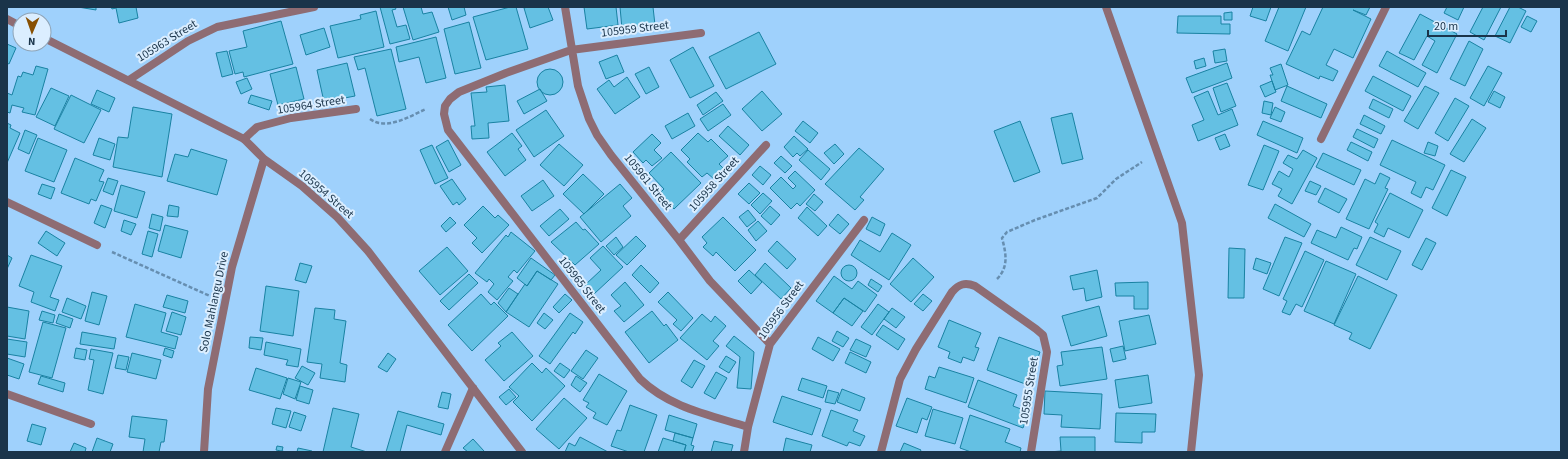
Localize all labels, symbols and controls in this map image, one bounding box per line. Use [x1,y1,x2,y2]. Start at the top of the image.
north arrow [12,12,52,52]
scale bar [1428,12,1506,38]
street label: 105963 Street [134,16,200,66]
street label: 105959 Street [600,16,670,42]
text: 20 m [1434,18,1458,35]
text: N [28,34,36,49]
street label: 105964 Street [276,91,346,119]
street label: 105961 Street [620,150,676,214]
street label: 105958 Street [685,153,743,215]
street label: 105954 Street [295,165,357,223]
street label: Solo Mahlangu Drive [195,250,233,354]
street label: 105965 Street [554,253,610,317]
street label: 105956 Street [754,277,808,343]
street label: 105955 Street [1015,356,1043,426]

